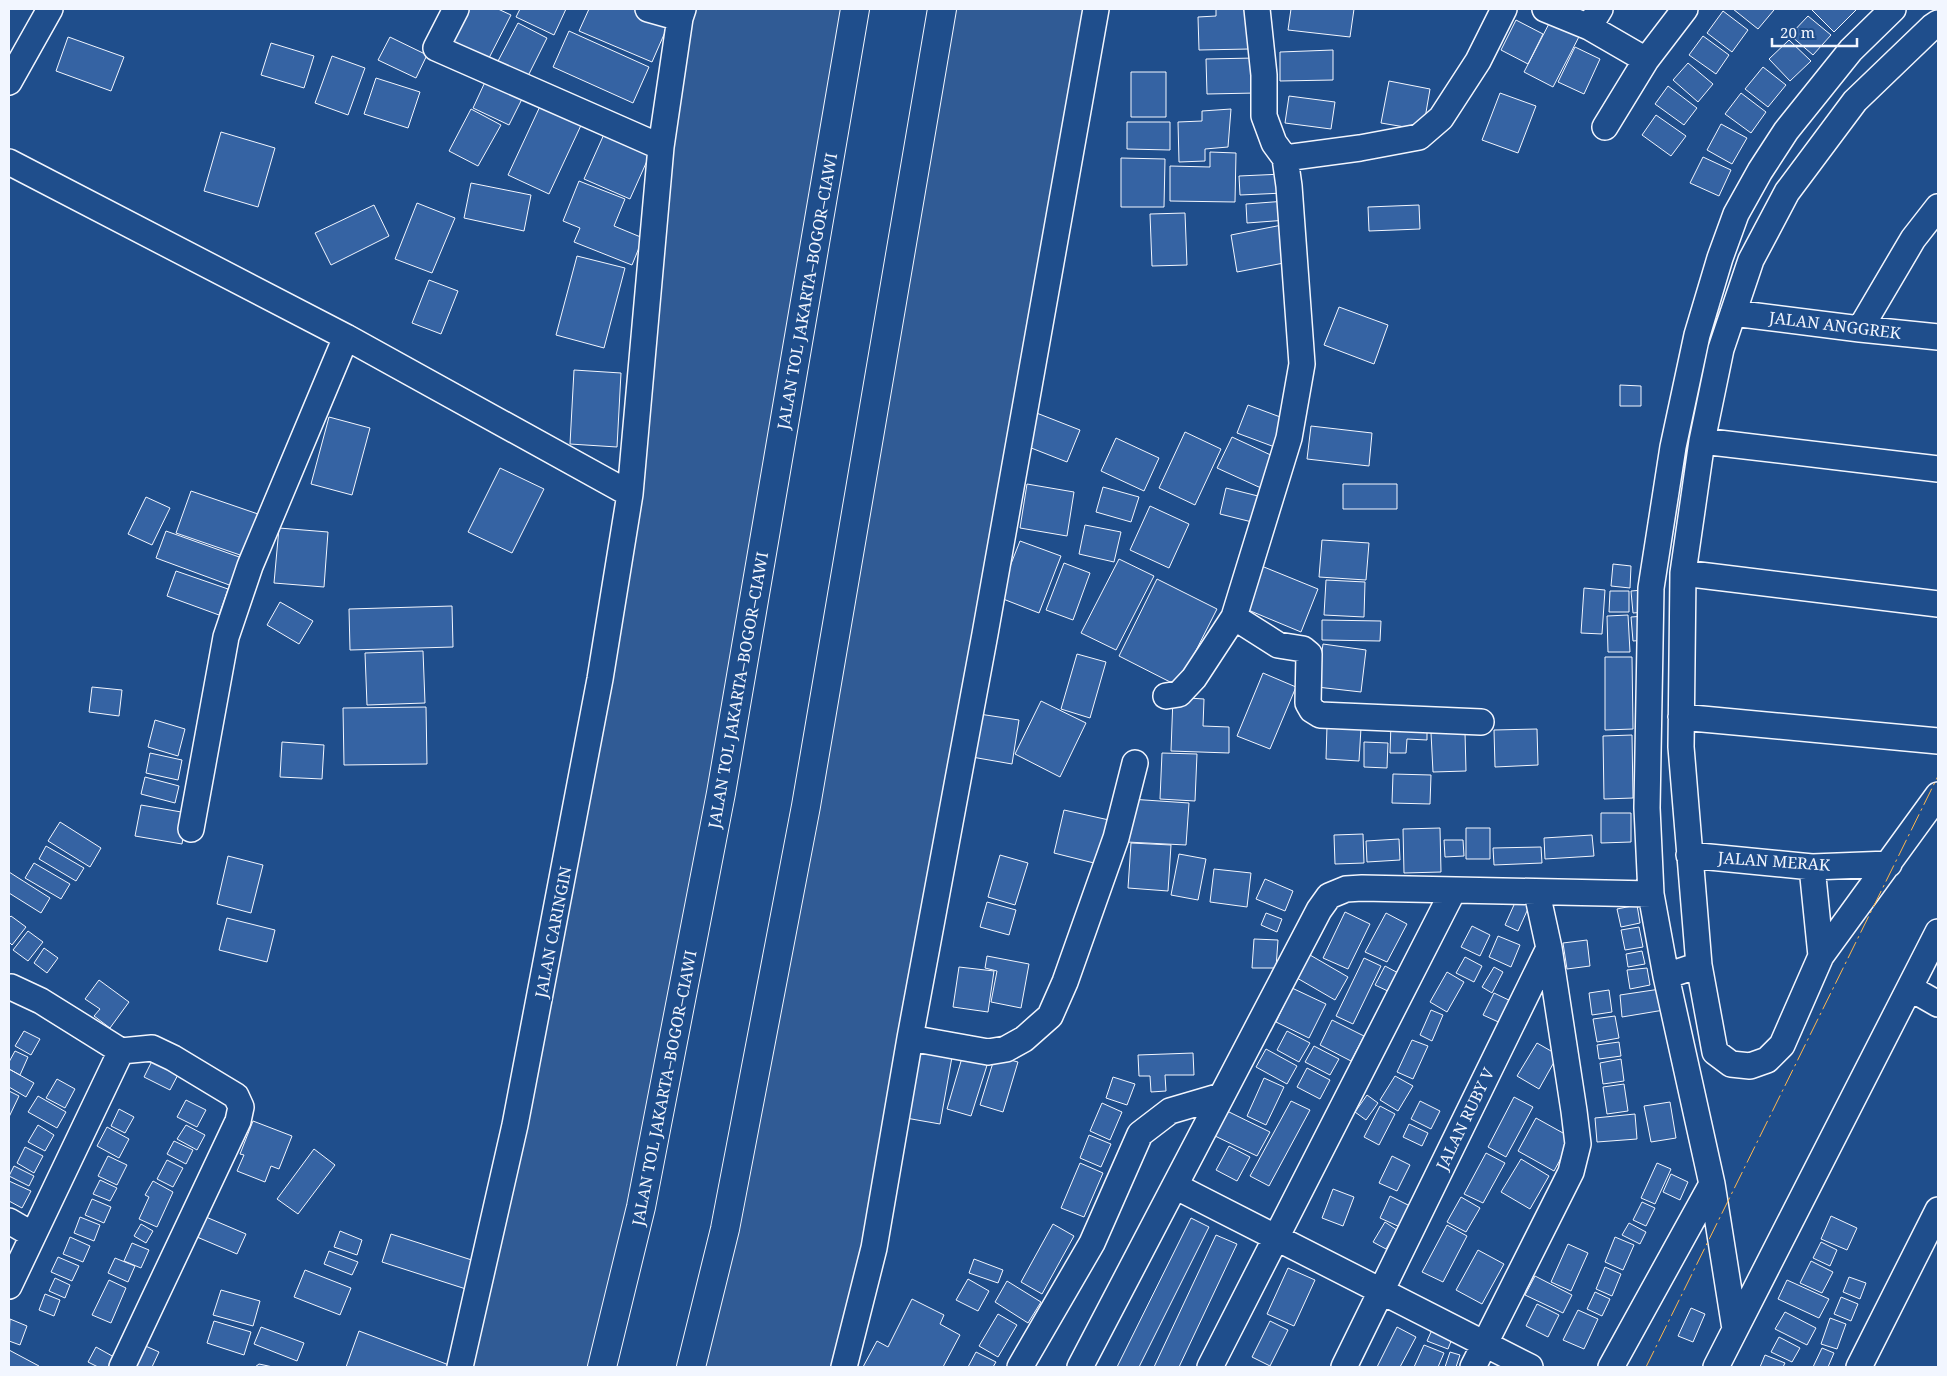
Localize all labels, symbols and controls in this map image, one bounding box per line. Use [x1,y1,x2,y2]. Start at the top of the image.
scale bar [1772,15,1857,47]
text: 20 m [1780,22,1815,42]
street label: JALAN TOL JAKARTA–BOGOR–CIAWI [772,151,842,432]
street label: JALAN ANGGREK [1767,306,1903,344]
street label: JALAN TOL JAKARTA–BOGOR–CIAWI [703,550,773,831]
street label: JALAN MERAK [1716,846,1832,876]
street label: JALAN CARINGIN [529,864,577,1001]
street label: JALAN TOL JAKARTA–BOGOR–CIAWI [626,948,702,1229]
street label: JALAN RUBY V [1430,1064,1499,1175]

